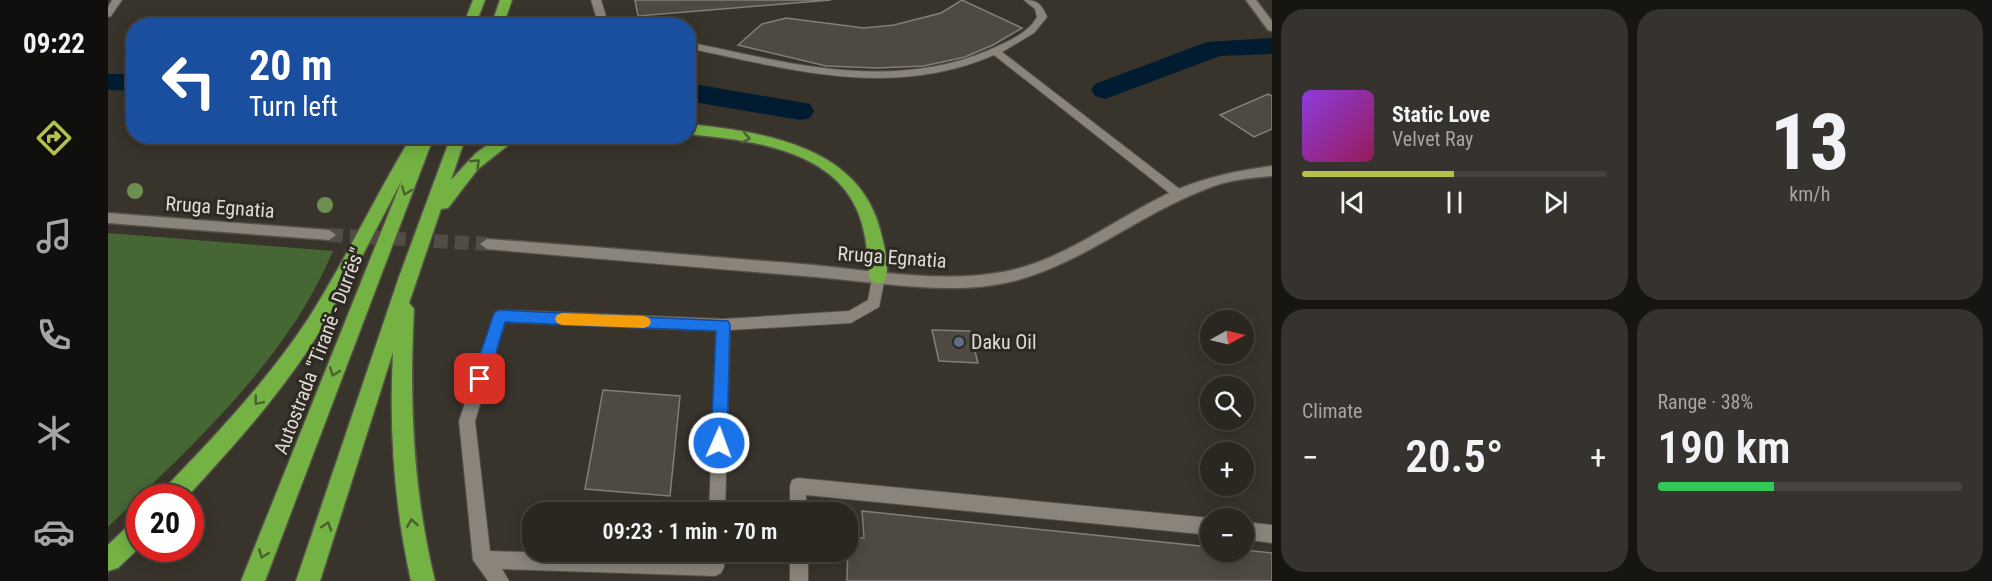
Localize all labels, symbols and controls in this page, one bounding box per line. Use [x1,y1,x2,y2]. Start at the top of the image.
text: 09:22 [23,28,85,60]
text: 20 m [249,41,332,90]
icon: left [150,42,228,120]
text: Turn left [249,91,338,123]
text: 13 [1770,97,1849,188]
text: Static Love [1392,102,1490,127]
icon: directions [33,117,75,159]
text: Velvet Ray [1392,127,1473,151]
one-way arrow [741,131,751,144]
one-way arrow [469,159,479,170]
text: km/h [1789,182,1830,206]
one-way arrow [401,185,413,196]
icon: previous [1336,186,1369,219]
icon: pause [1438,186,1471,219]
icon: next [1539,186,1572,219]
street label: Rruga Egnatia [165,191,275,223]
icon: music [33,215,75,257]
street label: Rruga Egnatia [837,241,947,273]
street label: Autostrada "Tiranë - Durrës" [269,244,369,458]
north arrow [1200,310,1254,364]
map controls [1200,310,1254,562]
icon: phone [33,314,75,356]
place label: Daku Oil [971,330,1036,354]
marker: Daku Oil [952,335,966,349]
pin [454,353,505,404]
icon: arrive [463,362,496,395]
one-way arrow [329,367,342,377]
button: search [1200,376,1254,430]
text: Range · 38% [1658,390,1753,414]
one-way arrow [254,394,265,405]
text: Climate [1302,399,1362,423]
position arrow [687,411,751,475]
icon: climate [33,412,75,454]
text: 190 km [1658,421,1791,474]
text: 20.5° [1405,430,1503,483]
text: − [1302,438,1319,477]
text: + [1590,438,1606,477]
button: + [1200,442,1254,496]
speed limit sign: 20 [126,484,204,562]
button: − [1200,508,1254,562]
icon: car [33,511,75,553]
one-way arrow [407,519,419,528]
text: 09:23 · 1 min · 70 m [603,519,777,544]
one-way arrow [320,521,332,531]
one-way arrow [258,548,270,559]

